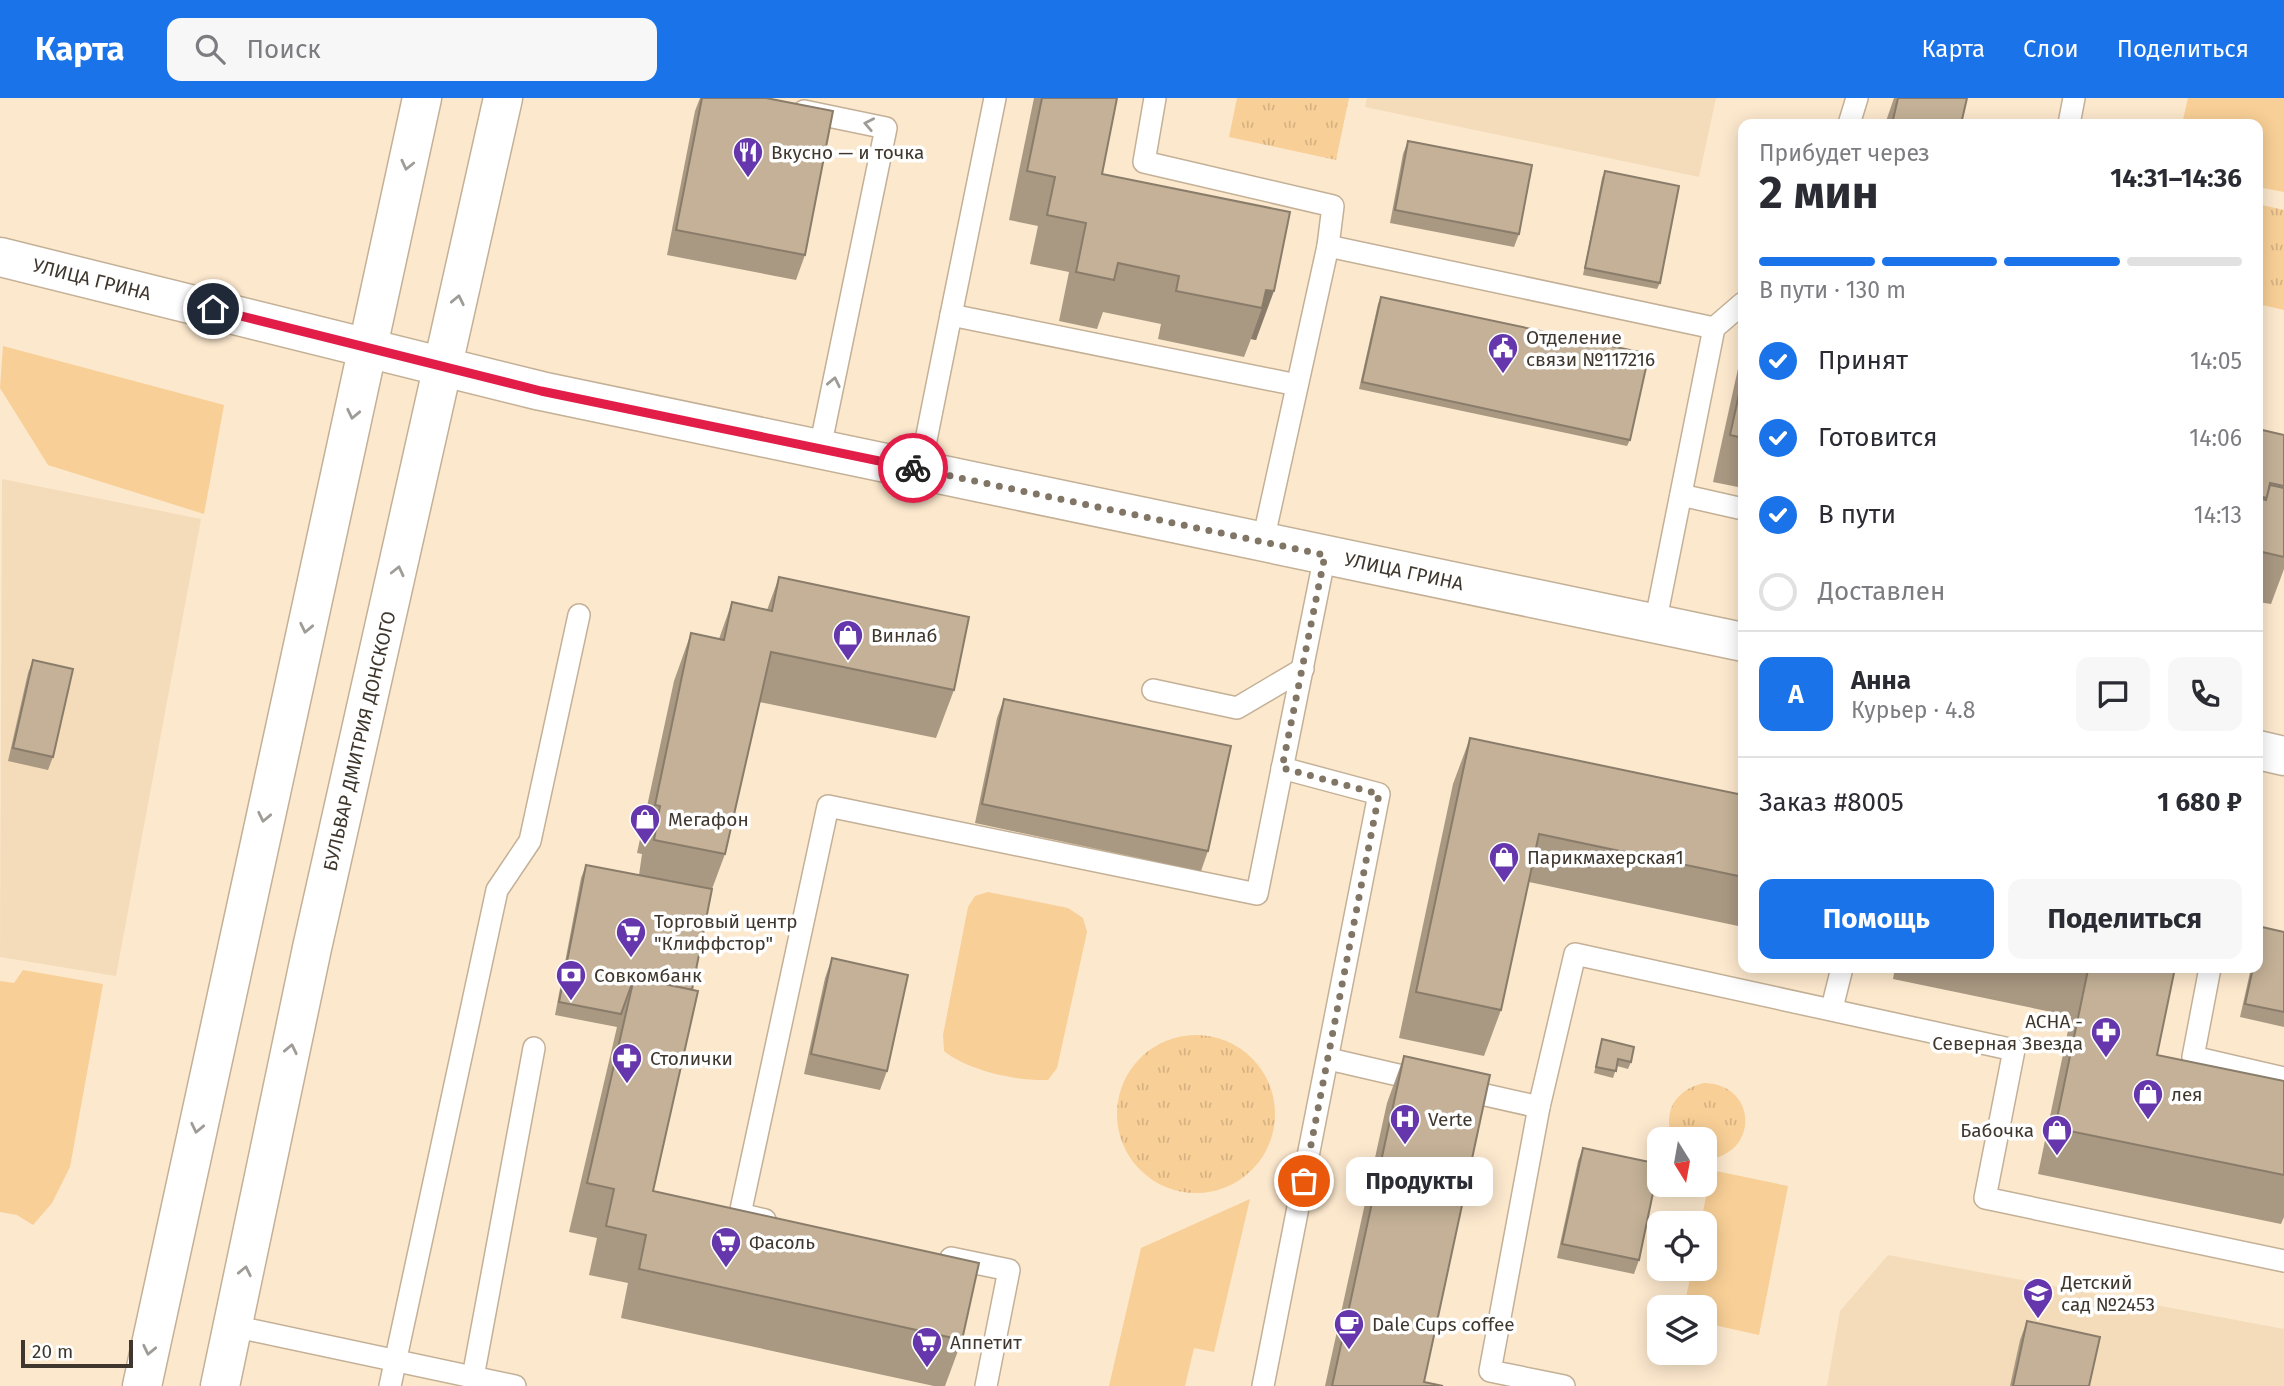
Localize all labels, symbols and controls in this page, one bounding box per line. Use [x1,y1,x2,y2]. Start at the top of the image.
search box [167,18,657,81]
text: Карта [35,29,125,69]
icon: search [191,30,229,68]
text: Поиск [247,34,321,65]
text: Карта [1921,35,1985,63]
text: Слои [2023,35,2079,63]
text: Поделиться [2117,35,2249,63]
one-way arrow [863,118,875,133]
restaurant icon: Вкусно — и точка [731,135,765,179]
text: Прибудет через [1759,139,1930,167]
place label: Вкусно — и точка [771,141,924,164]
one-way arrow [401,159,415,171]
text: 14:31–14:36 [2110,163,2242,194]
text: 2 мин [1759,165,1879,220]
street label: УЛИЦА ГРИНА [30,254,154,305]
text: В пути · 130 m [1759,276,1906,304]
pin [183,279,243,339]
icon: home [194,290,232,328]
one-way arrow [450,294,465,306]
place label: Отделение связи №117216 [1526,326,1655,371]
public building icon: Отделение связи №117216 [1486,331,1520,375]
icon: check [1759,342,1797,380]
text: Принят [1818,345,1908,376]
text: 14:05 [2190,347,2242,375]
one-way arrow [826,376,841,388]
one-way arrow [346,408,361,420]
icon: check [1759,419,1797,457]
text: Готовится [1818,422,1938,453]
text: 14:06 [2189,424,2242,452]
courier [878,433,948,503]
icon: bike [894,449,932,487]
icon: check [1759,496,1797,534]
text: В пути [1818,499,1896,530]
text: 14:13 [2194,501,2242,529]
street label: УЛИЦА ГРИНА [1342,548,1466,595]
one-way arrow [389,565,404,577]
text: Доставлен [1818,576,1945,607]
street label: БУЛЬВАР ДМИТРИЯ ДОНСКОГО [318,609,401,873]
shop icon: Винлаб [831,618,865,662]
one-way arrow [299,622,314,634]
place label: Винлаб [871,624,938,647]
button: chat [2076,657,2150,731]
button: phone [2168,657,2242,731]
text: Анна [1851,665,1911,696]
text: А [1788,679,1804,710]
text: Курьер · 4.8 [1851,696,1976,724]
text: Заказ #8005 [1759,787,1904,818]
text: 1 680 ₽ [2157,787,2242,818]
shop icon: Мегафон [628,802,662,846]
place label: Мегафон [668,808,749,831]
one-way arrow [258,811,273,823]
shop icon: Парикмахерская1 [1487,840,1521,884]
place label: Парикмахерская1 [1527,846,1684,869]
button: Помощь [1759,879,1994,959]
button: Поделиться [2008,879,2242,959]
place label: Торговый центр "Клиффстор" [654,910,797,955]
supermarket icon: Торговый центр "Клиффстор" [614,915,648,959]
bank icon: Совкомбанк [554,958,588,1002]
place label: Совкомбанк [594,964,702,987]
place label: АСНА - Северная Звезда [1932,1010,2083,1055]
pharmacy icon: АСНА - Северная Звезда [2089,1015,2123,1059]
pharmacy icon: Столички [610,1041,644,1085]
one-way arrow [283,1043,298,1055]
place label: Столички [650,1047,733,1070]
shop icon: лея [2131,1077,2165,1121]
place label: лея [2171,1083,2203,1106]
hospital icon: Verte [1388,1102,1422,1146]
place label: Verte [1428,1108,1473,1131]
shop icon: Бабочка [2040,1113,2074,1157]
place label: Бабочка [1960,1119,2034,1142]
one-way arrow [190,1122,205,1134]
north arrow [1647,1127,1717,1197]
map controls [1647,1127,1717,1365]
pin [1274,1151,1334,1211]
callout: Продукты [1346,1156,1493,1206]
icon: bag [1285,1162,1323,1200]
text: Продукты [1366,1167,1473,1195]
button: locate [1647,1211,1717,1281]
supermarket icon: Фасоль [709,1225,743,1269]
place label: Фасоль [749,1231,815,1254]
one-way arrow [236,1265,251,1277]
place label: Детский сад №2453 [2060,1271,2155,1316]
school or university icon: Детский сад №2453 [2021,1276,2055,1320]
button: layers [1647,1295,1717,1365]
cafe icon: Dale Cups coffee [1332,1307,1366,1351]
place label: Dale Cups coffee [1372,1313,1515,1336]
supermarket icon: Аппетит [910,1325,944,1369]
place label: Аппетит [950,1331,1022,1354]
scale bar [21,1337,133,1369]
text: 20 m [32,1340,73,1363]
one-way arrow [143,1344,158,1356]

